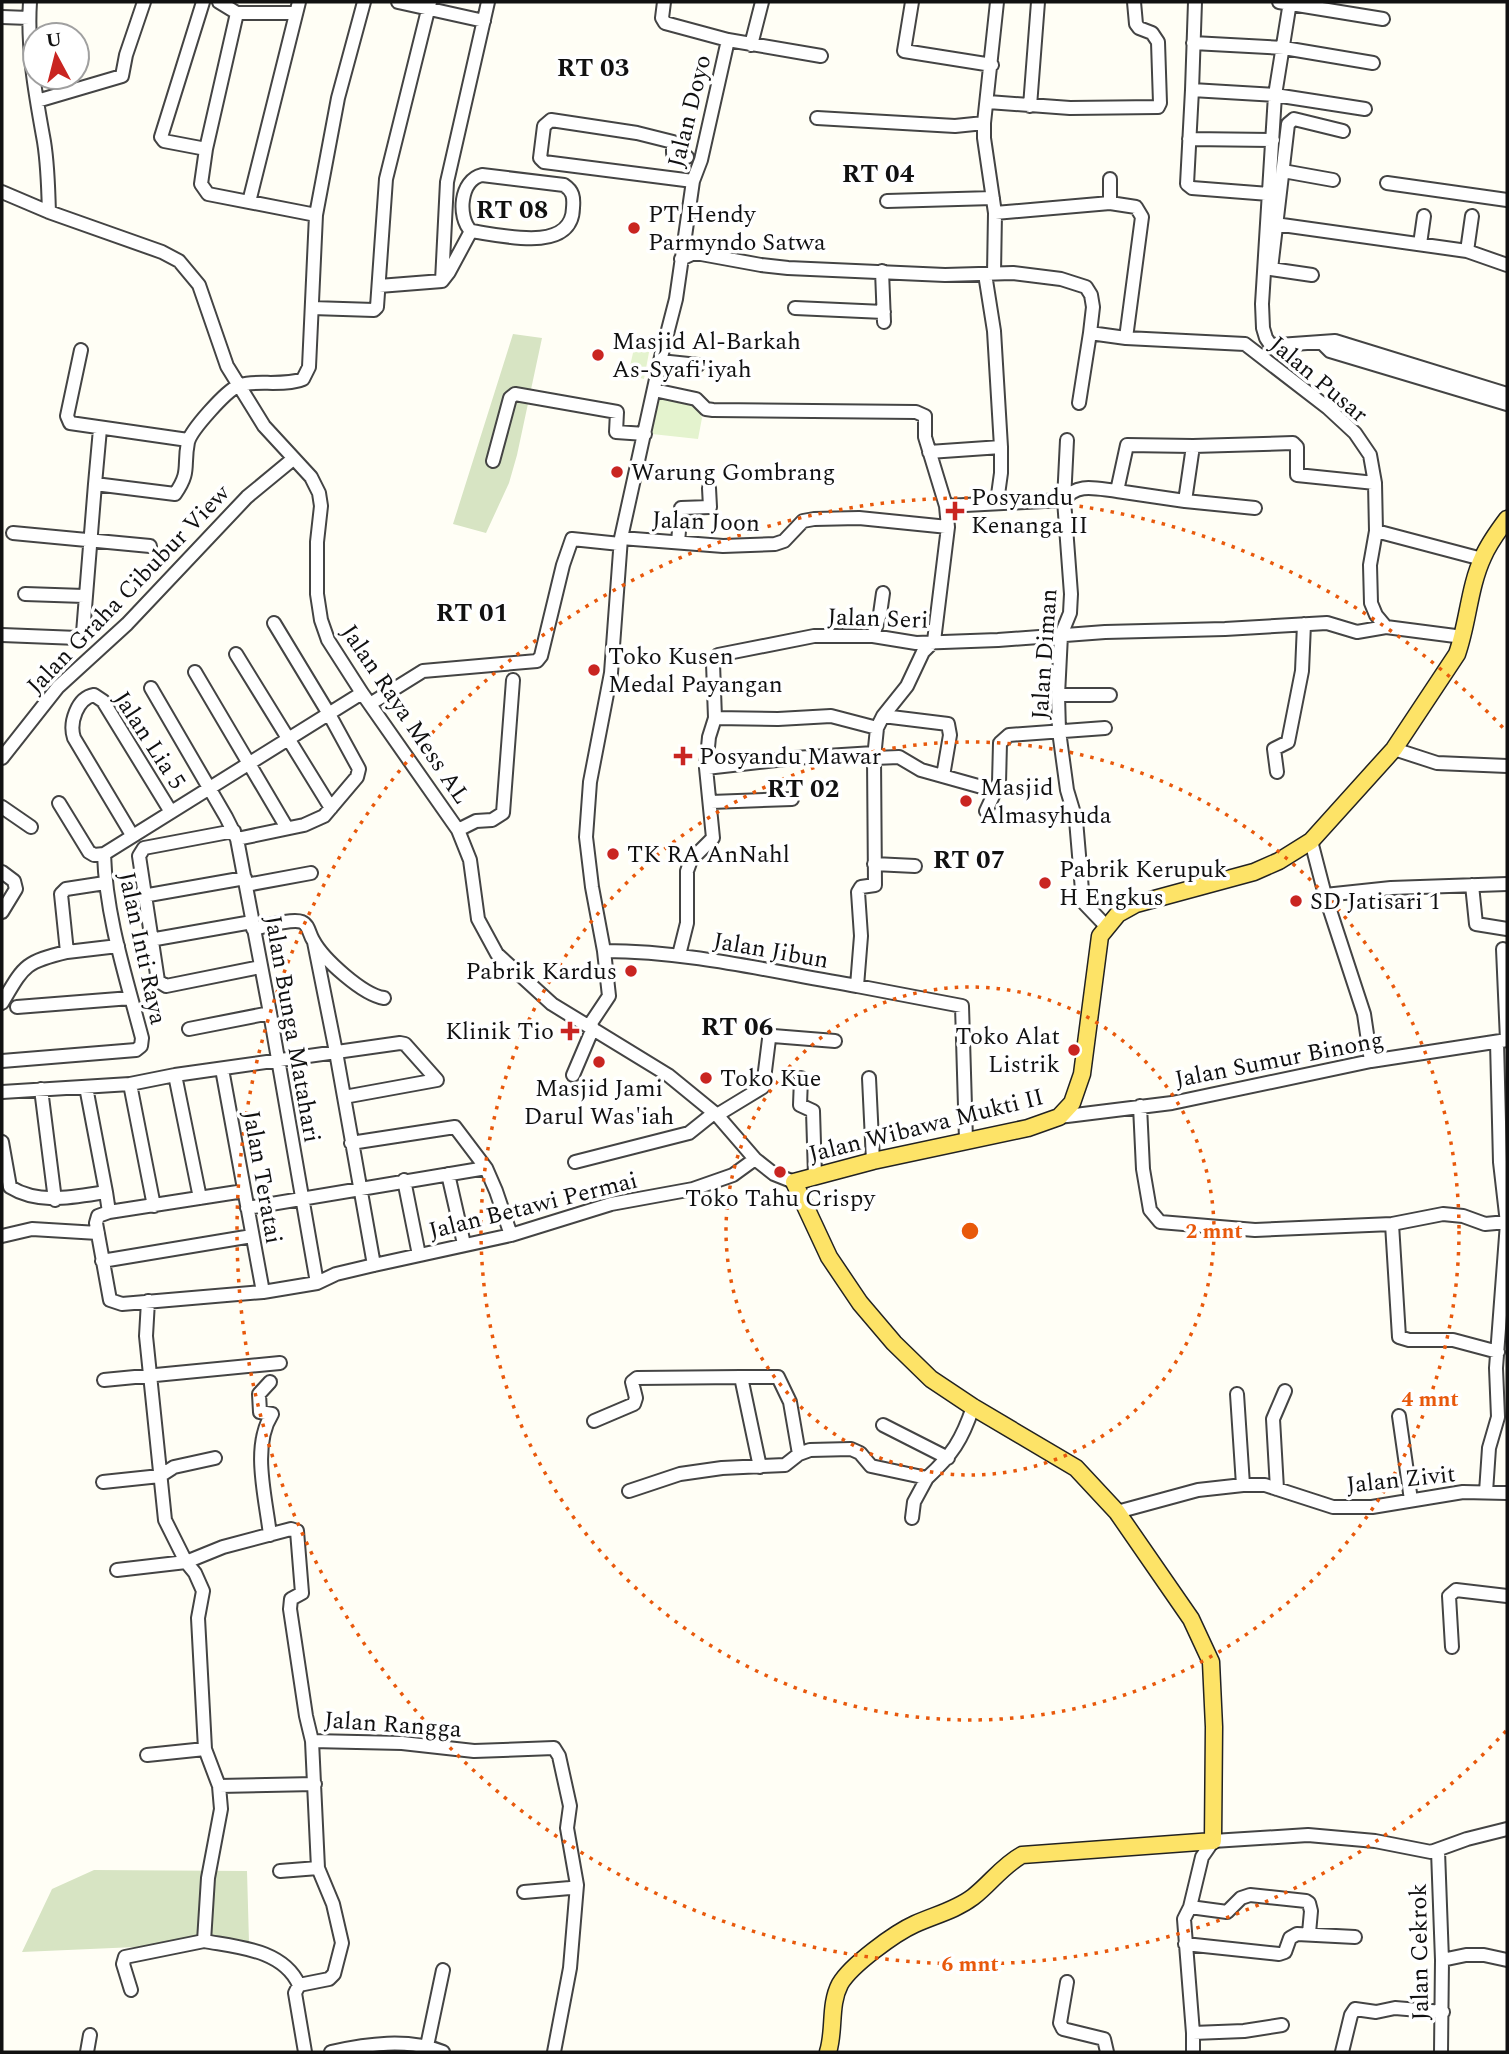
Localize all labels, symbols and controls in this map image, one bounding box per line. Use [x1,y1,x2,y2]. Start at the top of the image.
north arrow [21,21,91,91]
text: U [44,25,64,56]
district label: RT 03 [557,48,629,88]
street label: Jalan Doyo [659,51,721,171]
district label: RT 04 [842,154,915,194]
district label: RT 08 [476,190,548,230]
place label: PT Hendy Parmyndo Satwa [648,197,826,261]
marker: PT Hendy Parmyndo Satwa [626,220,642,236]
place label: Masjid Al-Barkah As-Syafi'iyah [612,324,801,388]
street label: Jalan Pusar [1261,328,1376,432]
marker: Masjid Al-Barkah As-Syafi'iyah [590,347,606,363]
place label: Warung Gombrang [631,455,835,491]
marker: Warung Gombrang [609,464,625,480]
street label: Jalan Graha Cibubur View [19,476,239,703]
place label: Posyandu Kenanga II [971,480,1088,544]
marker: Posyandu Kenanga II [945,501,965,521]
street label: Jalan Joon [651,502,761,542]
street label: Jalan Diman [1022,587,1068,721]
district label: RT 01 [436,593,508,633]
street label: Jalan Seri [827,599,929,639]
street label: Jalan Raya Mess AL [331,617,479,812]
place label: Toko Kusen Medal Payangan [608,639,783,703]
marker: Toko Kusen Medal Payangan [586,662,602,678]
street label: Jalan Lia 5 [104,684,195,797]
place label: Posyandu Mawar [699,739,881,775]
marker: Posyandu Mawar [673,746,693,766]
district label: RT 02 [767,769,839,809]
place label: Masjid Almasyhuda [980,770,1112,834]
marker: Masjid Almasyhuda [958,793,974,809]
place label: TK RA AnNahl [627,837,790,873]
district label: RT 07 [933,840,1005,880]
marker: TK RA AnNahl [605,846,621,862]
place label: Pabrik Kerupuk H Engkus [1059,852,1227,916]
street label: Jalan Inti Raya [108,868,176,1028]
marker: Pabrik Kerupuk H Engkus [1037,875,1053,891]
place label: SD Jatisari 1 [1310,884,1441,920]
marker: SD Jatisari 1 [1288,893,1304,909]
street label: Jalan Bunga Matahari [254,913,330,1146]
street label: Jalan Jibun [710,923,831,979]
place label: Pabrik Kardus [465,954,617,990]
marker: Pabrik Kardus [623,963,639,979]
district label: RT 06 [701,1007,773,1047]
place label: Klinik Tio [445,1014,554,1050]
place label: Toko Alat Listrik [955,1019,1060,1083]
marker: Klinik Tio [560,1021,580,1041]
street label: Jalan Sumur Binong [1172,1022,1387,1098]
marker: Toko Alat Listrik [1066,1042,1082,1058]
marker: Masjid Jami Darul Was'iah [591,1054,607,1070]
place label: Toko Kue [720,1061,821,1097]
marker: Toko Kue [698,1070,714,1086]
place label: Masjid Jami Darul Was'iah [524,1071,674,1135]
street label: Jalan Wibawa Mukti II [805,1079,1048,1173]
street label: Jalan Teratai [233,1108,291,1247]
street label: Jalan Betawi Permai [425,1163,642,1249]
marker: Toko Tahu Crispy [772,1164,788,1180]
place label: Toko Tahu Crispy [685,1181,876,1217]
text: 2 mnt [1185,1216,1243,1248]
centre of rings [958,1219,982,1243]
text: 4 mnt [1401,1384,1459,1416]
street label: Jalan Zivit [1345,1456,1457,1504]
street label: Jalan Rangga [323,1702,463,1748]
street label: Jalan Cekrok [1401,1883,1439,2021]
text: 6 mnt [941,1949,999,1981]

